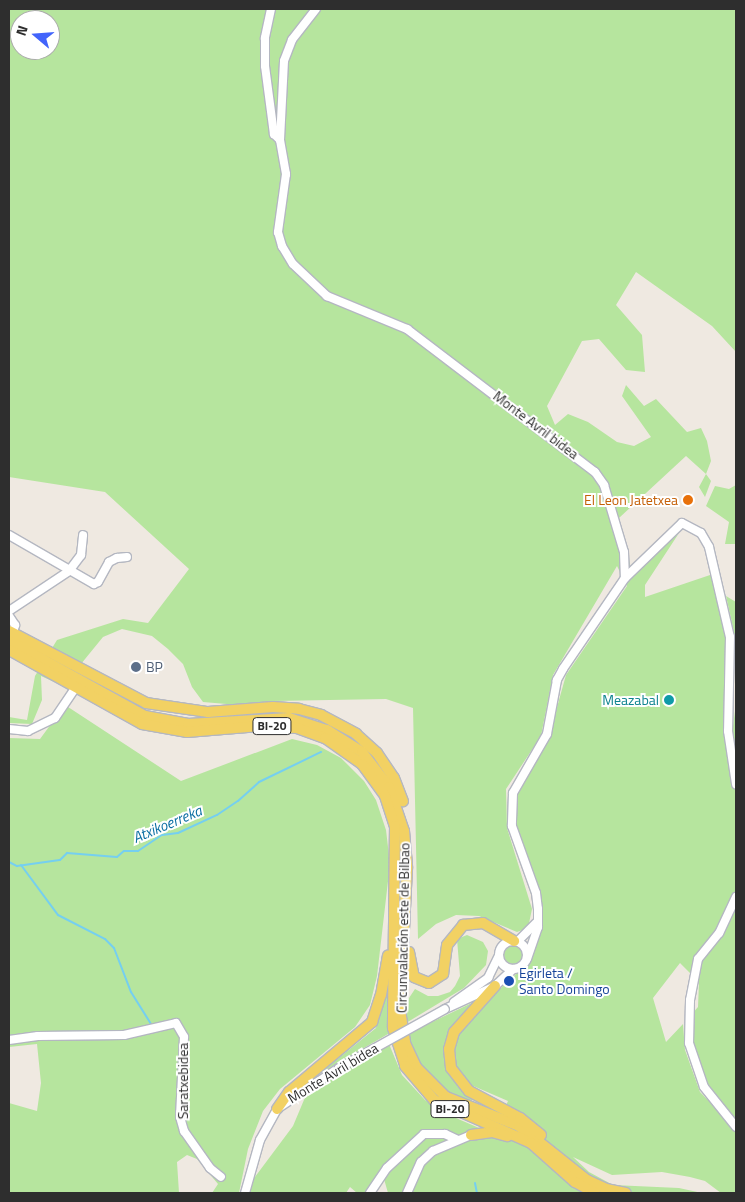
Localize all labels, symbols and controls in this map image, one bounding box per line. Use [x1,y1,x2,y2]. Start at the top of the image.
north arrow [10,10,60,60]
text: N [10,23,33,38]
street label: Monte Avril bidea [490,387,582,463]
place label: El Leon Jatetxea [584,492,678,508]
marker: El Leon Jatetxea [682,494,694,506]
place label: BP [146,659,163,675]
marker: BP [130,661,142,673]
place label: Meazabal [602,692,659,708]
marker: Meazabal [663,694,675,706]
road number: BI-20 [252,716,292,736]
water label: Atxikoerreka [130,801,204,847]
street label: Circunvalación este de Bilbao [393,843,413,1013]
place label: Egirleta / Santo Domingo [519,965,610,998]
marker: Egirleta / Santo Domingo [503,975,515,987]
street label: Monte Avril bidea [285,1039,381,1107]
street label: Saratxebidea [175,1043,191,1119]
road number: BI-20 [430,1100,470,1118]

